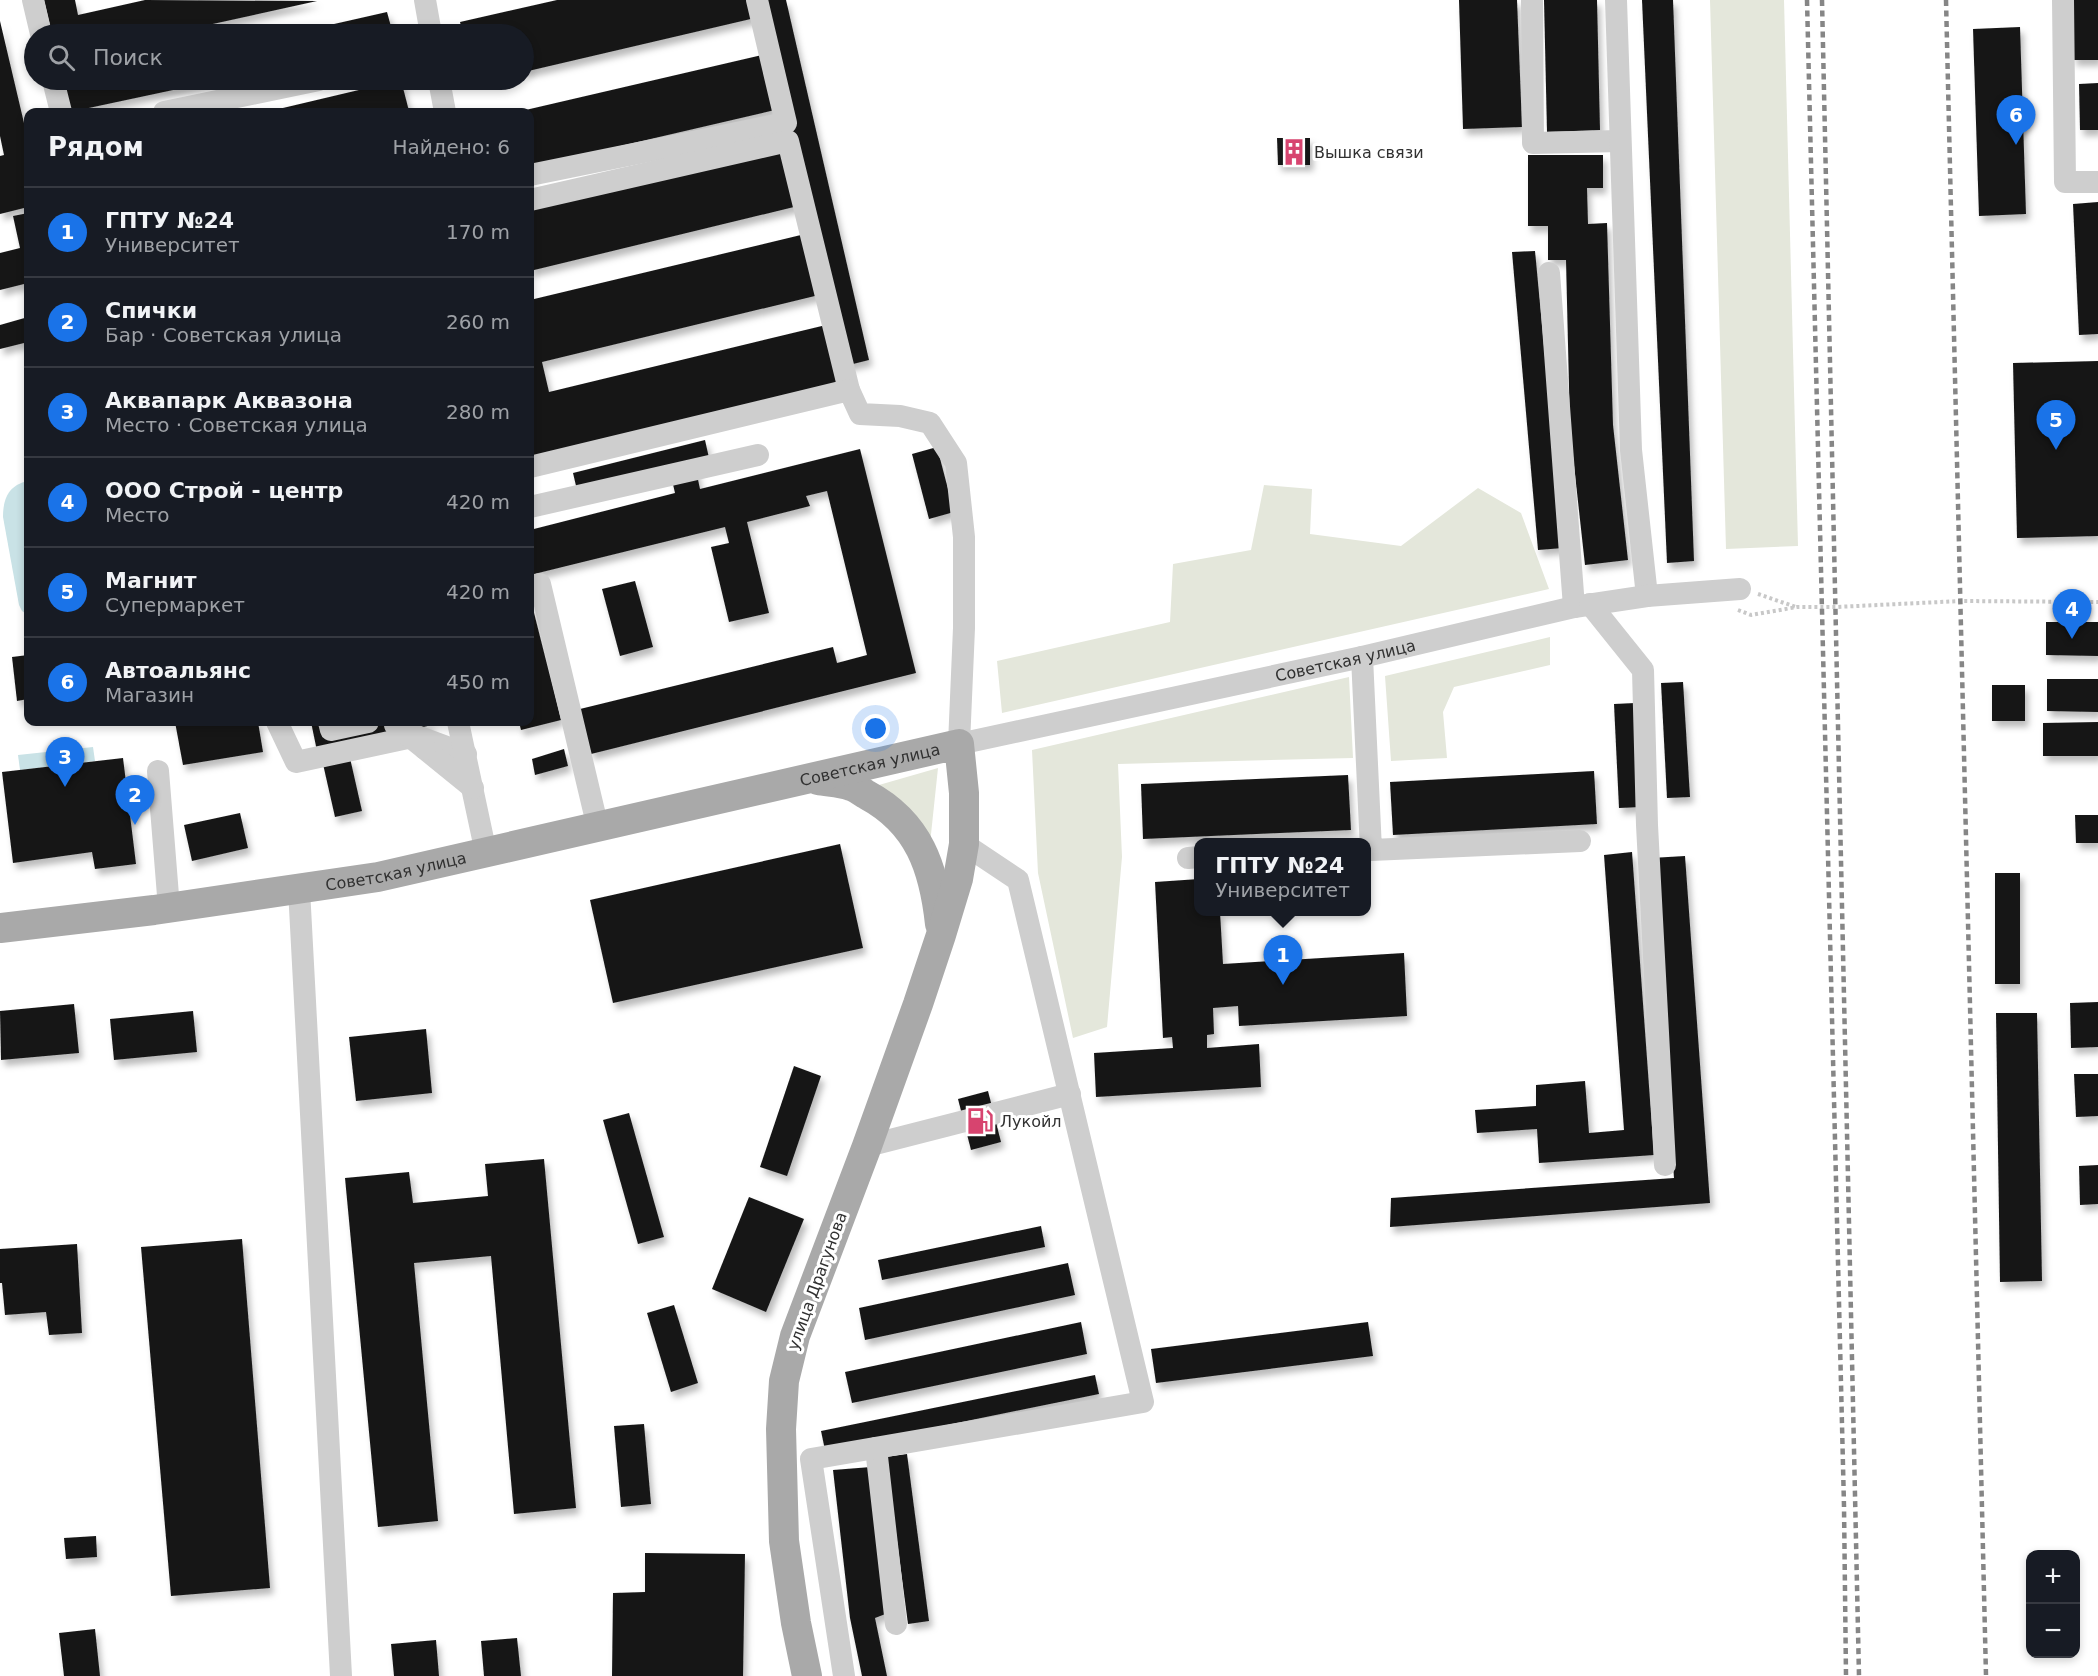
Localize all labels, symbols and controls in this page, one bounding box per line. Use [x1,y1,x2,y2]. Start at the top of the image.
search box [24,24,534,90]
icon: search [45,41,78,74]
text: Поиск [93,45,163,70]
pin: 6 [1996,96,2036,145]
text: Рядом [48,132,144,162]
text: Найдено: 6 [392,135,510,159]
building icon: Вышка связи [1279,137,1309,167]
place label: Вышка связи [1314,143,1424,162]
text: ГПТУ №24 [105,208,234,233]
text: 1 [61,220,74,244]
text: 170 m [446,220,510,244]
text: Университет [105,233,240,257]
text: Спички [105,298,197,323]
text: 2 [61,310,74,334]
text: 260 m [446,310,510,334]
text: Бар · Советская улица [105,323,342,347]
text: Аквапарк Аквазона [105,388,353,413]
text: 3 [61,400,74,424]
text: 280 m [446,400,510,424]
pin: 5 [2036,400,2076,450]
text: Место · Советская улица [105,413,368,437]
text: ООО Строй - центр [105,478,343,503]
text: 4 [61,490,74,514]
text: 420 m [446,490,510,514]
text: Место [105,503,169,527]
text: Магнит [105,568,197,593]
text: 5 [61,580,74,604]
text: 420 m [446,580,510,604]
pin: 4 [2052,590,2092,639]
text: Супермаркет [105,593,245,617]
street label: Советская улица [1273,635,1417,685]
text: Автоальянс [105,658,251,683]
text: 6 [61,670,74,694]
text: 450 m [446,670,510,694]
text: Магазин [105,683,194,707]
your location [861,714,890,743]
pin: 3 [46,738,84,787]
street label: Советская улица [798,739,942,790]
pin: 2 [116,776,154,825]
popup [1194,838,1371,916]
street label: Советская улица [324,848,468,894]
text: ГПТУ №24 [1215,853,1344,878]
text: Университет [1215,878,1350,902]
pin: 1 [1264,936,1302,985]
fuel station icon: Лукойл [965,1106,995,1136]
place label: Лукойл [1000,1112,1062,1131]
street label: улица Драгунова [783,1209,851,1353]
map controls [2026,1550,2080,1658]
button: + [2026,1550,2080,1604]
button: − [2026,1604,2080,1658]

